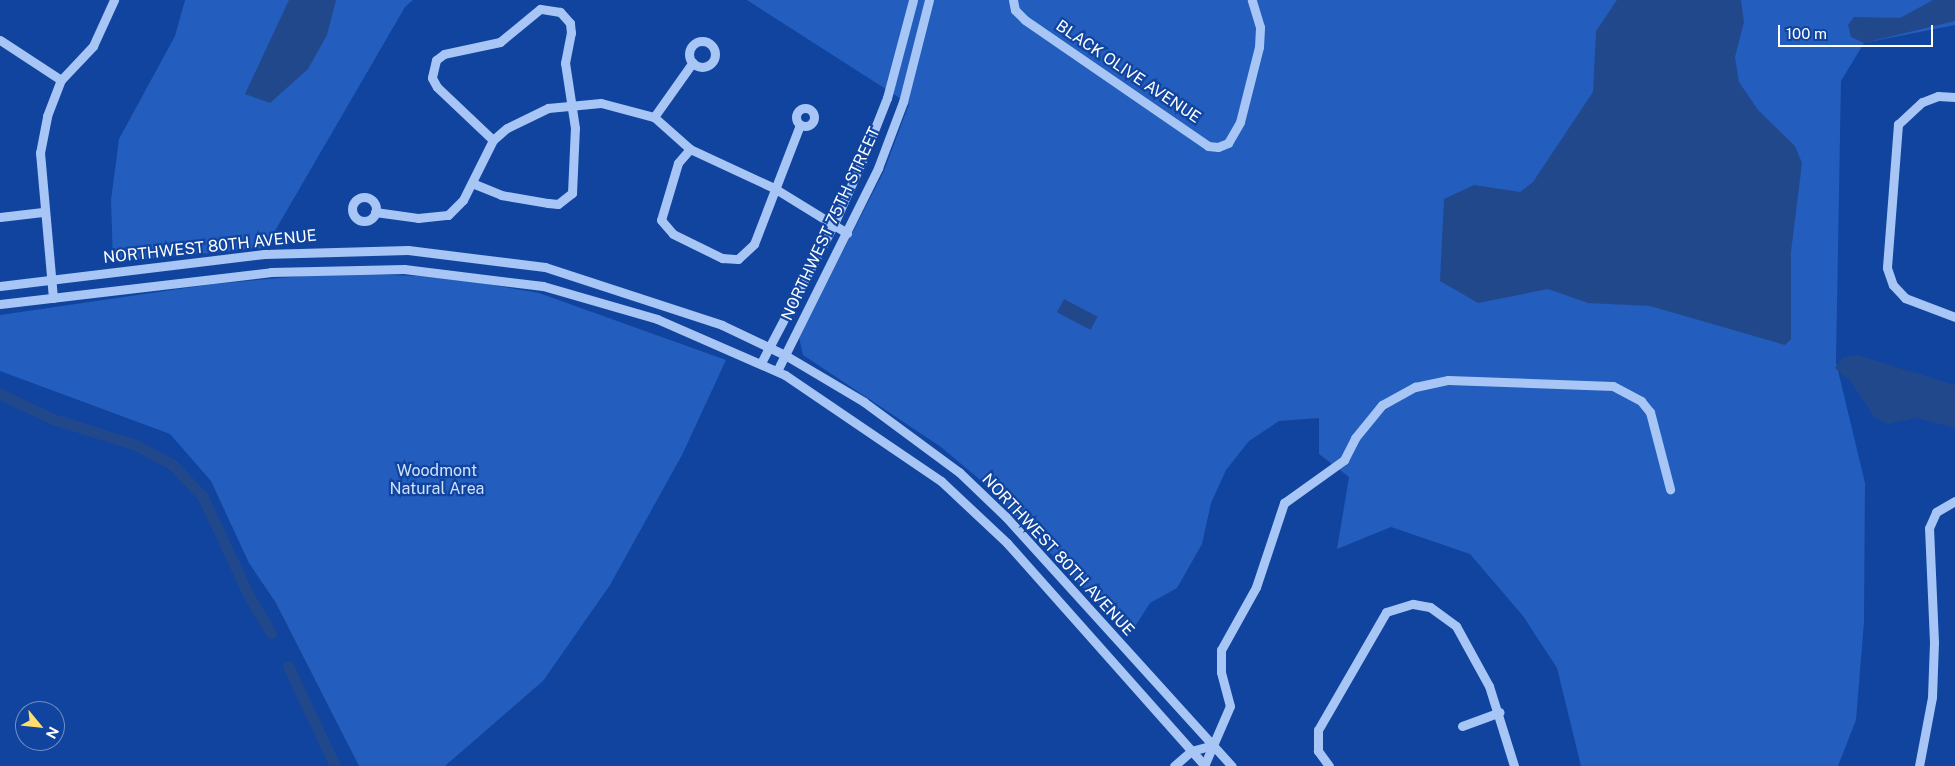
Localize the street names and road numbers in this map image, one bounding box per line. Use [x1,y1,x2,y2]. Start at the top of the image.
street label: BLACK OLIVE AVENUE [1052,16,1204,128]
street label: NORTHWEST 75TH STREET [778,124,884,324]
street label: NORTHWEST 80TH AVENUE [102,226,318,268]
street label: NORTHWEST 80TH AVENUE [978,470,1138,640]

